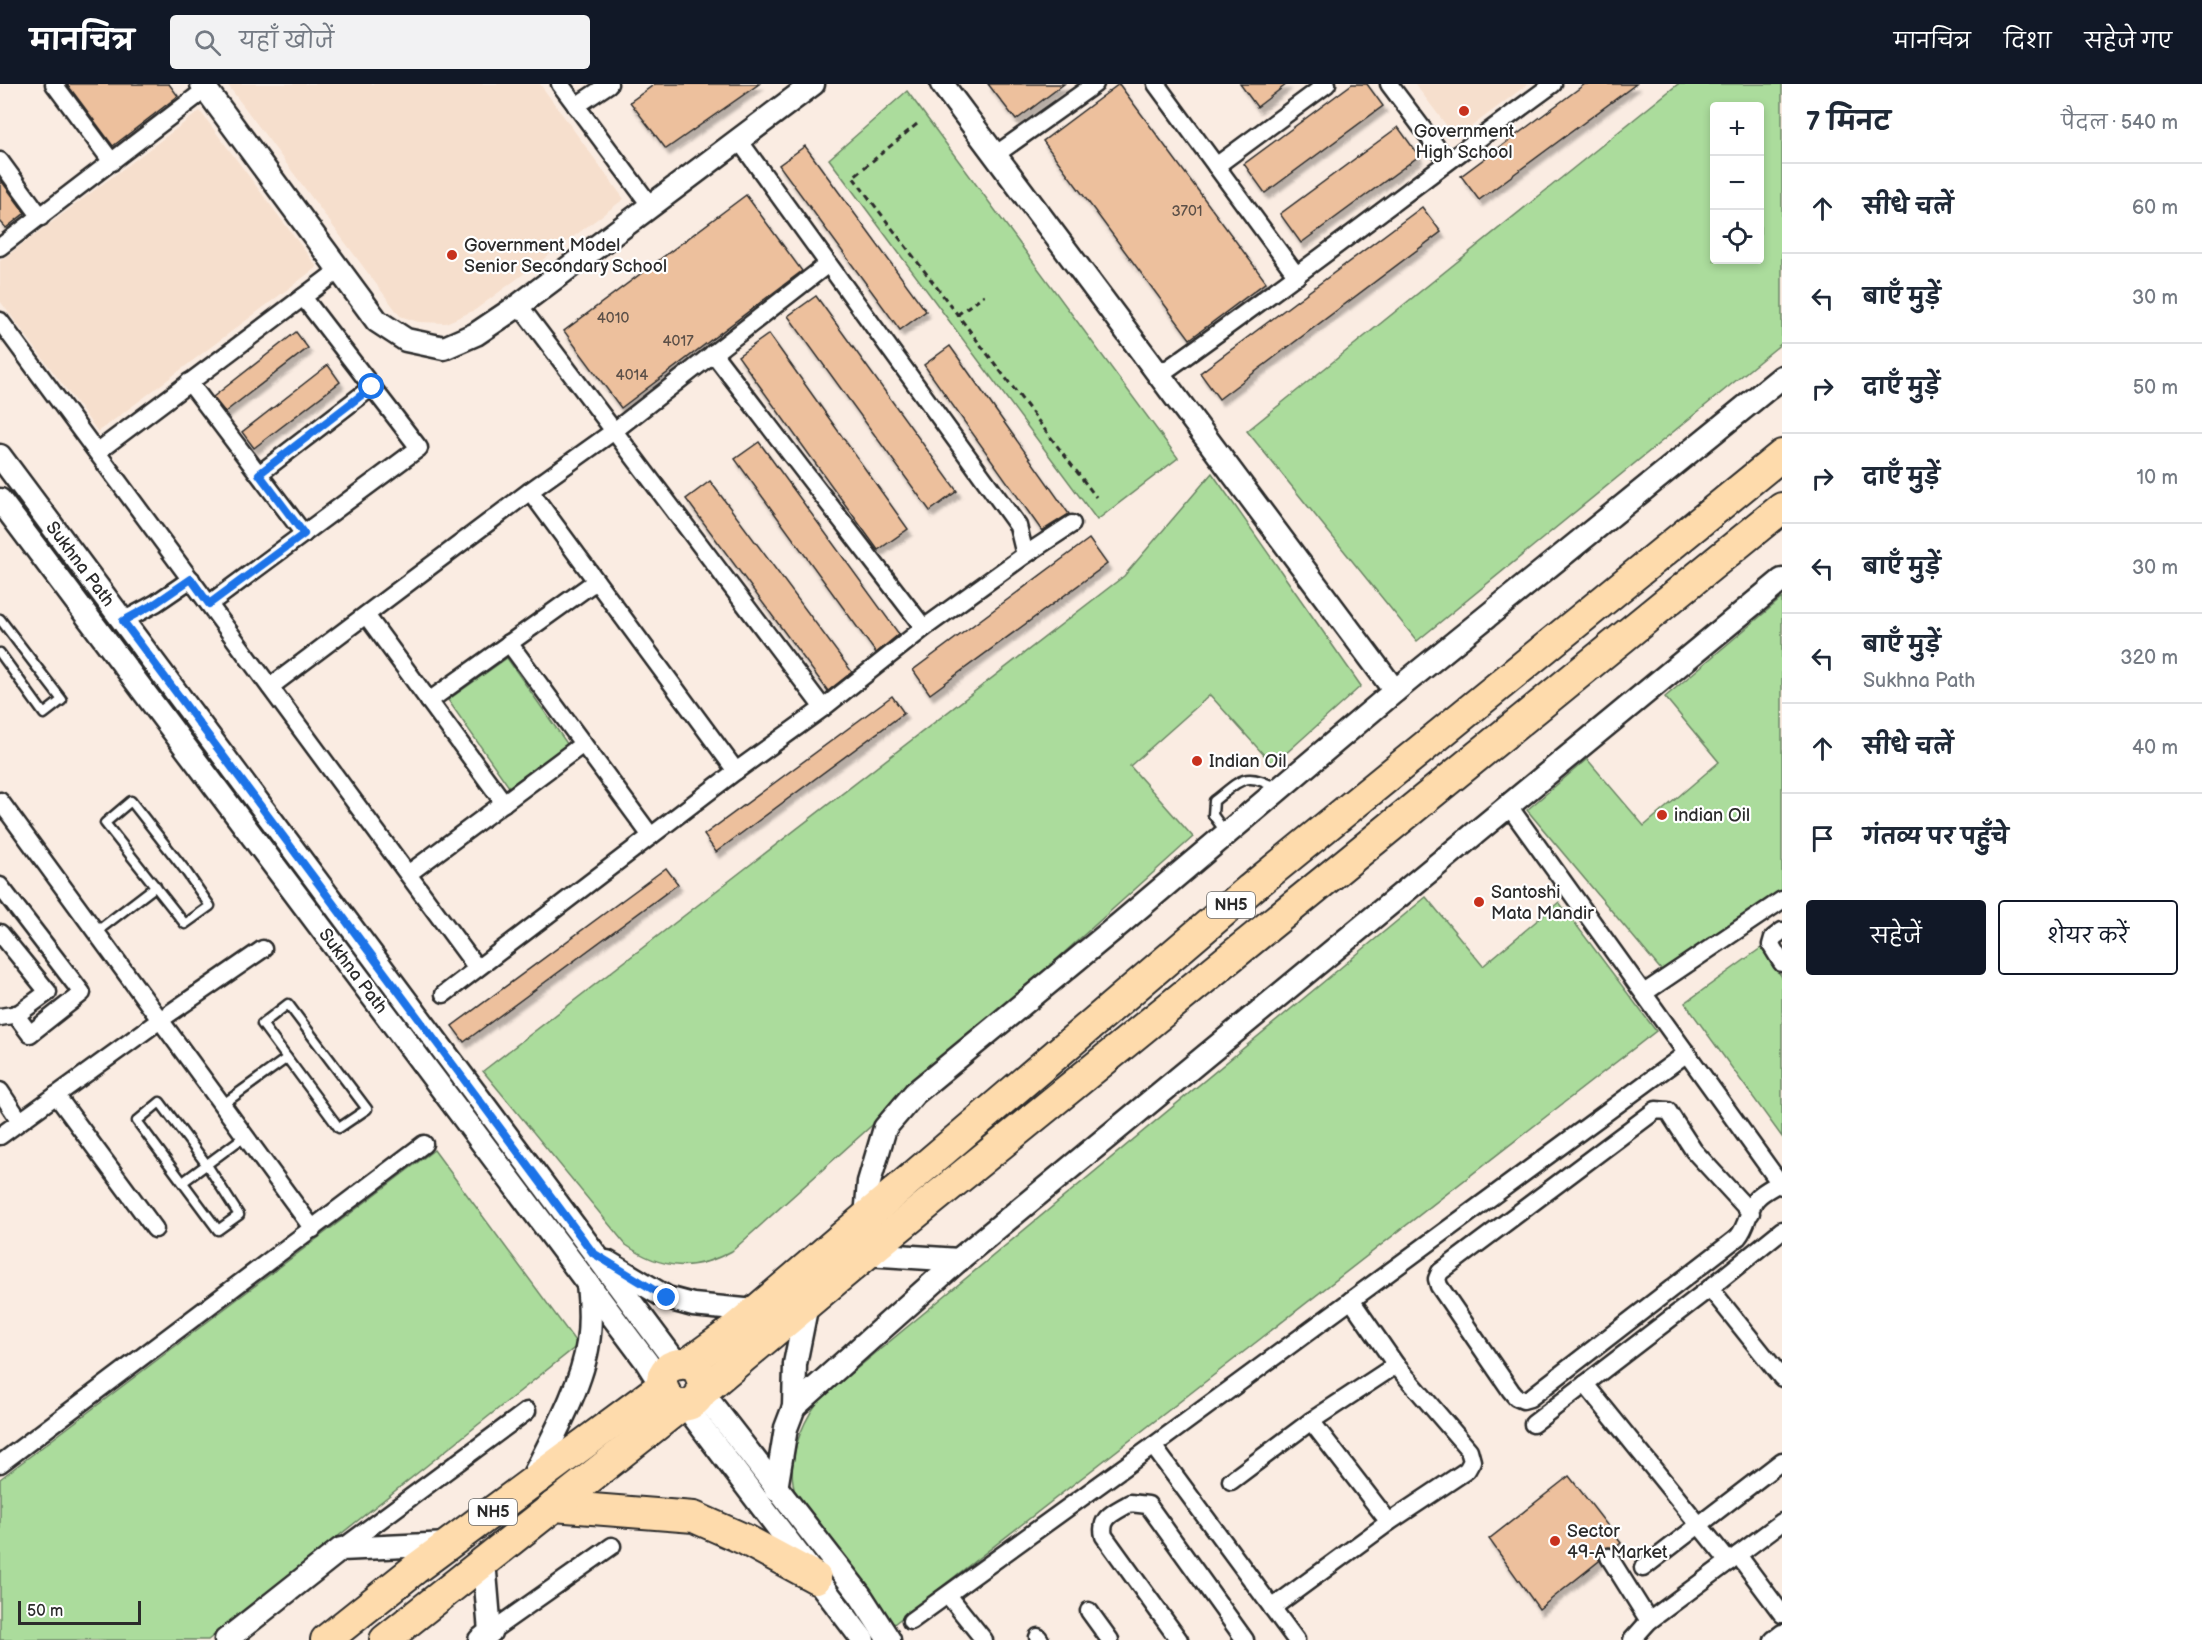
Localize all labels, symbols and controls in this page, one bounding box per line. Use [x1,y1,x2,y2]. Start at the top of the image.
search box [170,15,590,69]
text: मानचित्र [30,25,134,58]
icon: search [191,26,224,59]
text: यहाँ खोजें [239,28,334,55]
text: मानचित्र [1894,29,1971,54]
text: दिशा [2004,29,2051,54]
text: सहेजे गए [2084,29,2172,54]
map controls [1710,102,1764,264]
button: + [1710,102,1764,156]
marker: Government High School [1457,104,1471,118]
text: 7 मिनट [1806,107,1890,138]
text: पैदल · 540 m [2061,111,2178,135]
place label: Government High School [1414,121,1515,163]
button: − [1710,156,1764,210]
icon: ahead [1806,192,1839,225]
text: सीधे चलें [1863,194,1953,221]
text: 60 m [2132,196,2178,220]
house number: 3701 [1171,202,1203,221]
button: locate [1710,210,1764,264]
place label: Government Model Senior Secondary School [464,235,667,277]
marker: Government Model Senior Secondary School [445,248,459,262]
icon: left [1806,282,1839,315]
text: बाएँ मुड़ें [1863,284,1941,311]
text: 30 m [2132,286,2178,310]
house number: 4010 [597,309,629,328]
house number: 4017 [662,332,694,351]
house number: 4014 [616,366,648,385]
icon: right [1806,372,1839,405]
route start [358,373,384,399]
text: दाएँ मुड़ें [1863,374,1940,401]
text: 50 m [2133,376,2178,400]
icon: right [1806,462,1839,495]
text: दाएँ मुड़ें [1863,464,1940,491]
text: 10 m [2137,466,2178,490]
street label: Sukhna Path [41,517,119,611]
icon: left [1806,552,1839,585]
text: बाएँ मुड़ें [1863,554,1941,581]
text: 30 m [2132,556,2178,580]
text: बाएँ मुड़ें [1863,632,1941,659]
icon: left [1806,642,1839,675]
text: 320 m [2120,646,2178,670]
text: Sukhna Path [1863,669,1975,693]
icon: ahead [1806,732,1839,765]
text: सीधे चलें [1863,734,1953,761]
text: 40 m [2132,736,2178,760]
place label: Indian Oil [1209,751,1286,772]
marker: Indian Oil [1190,754,1204,768]
place label: indian Oil [1674,805,1750,826]
marker: indian Oil [1655,808,1669,822]
icon: arrive [1806,822,1839,855]
text: गंतव्य पर पहुँचे [1863,824,2009,851]
place label: Santoshi Mata Mandir [1491,882,1594,924]
road number: NH5 [1207,892,1255,918]
marker: Santoshi Mata Mandir [1472,895,1486,909]
button: सहेजें [1806,900,1986,975]
button: शेयर करें [1998,900,2178,975]
street label: Sukhna Path [314,924,392,1018]
route end [653,1284,679,1310]
road number: NH5 [469,1499,517,1525]
place label: Sector 49-A Market [1567,1521,1668,1563]
marker: Sector 49-A Market [1548,1534,1562,1548]
scale bar [18,1598,141,1626]
text: 50 m [27,1602,63,1621]

